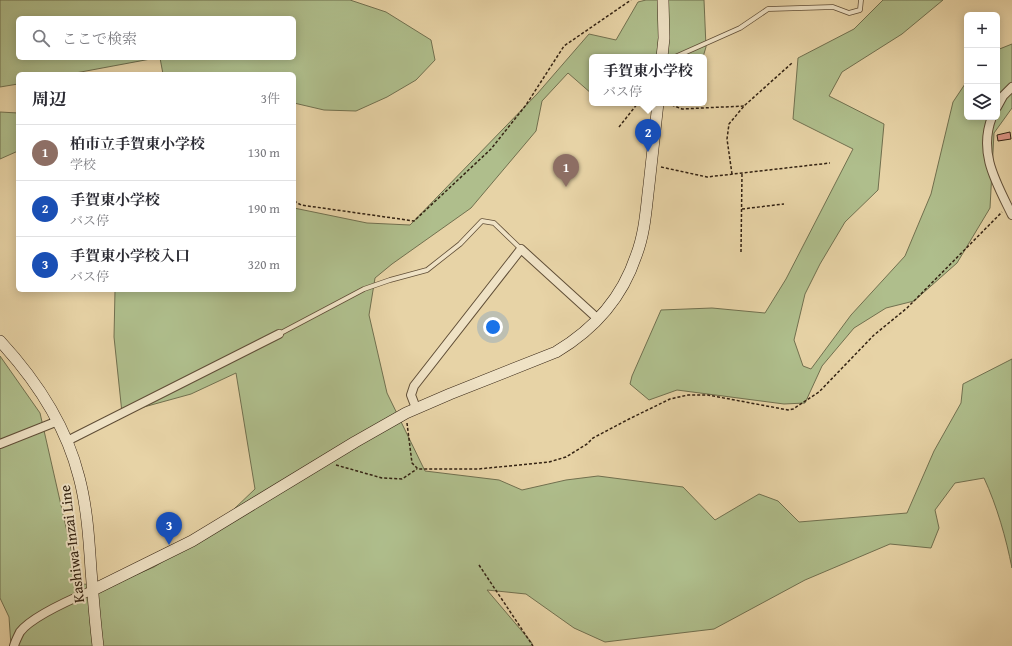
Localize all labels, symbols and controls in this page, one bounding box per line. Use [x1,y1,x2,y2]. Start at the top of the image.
map controls [964,12,1000,120]
button: + [964,12,1000,48]
search box [16,16,296,60]
icon: search [30,27,52,49]
text: ここで検索 [62,28,137,49]
button: − [964,48,1000,84]
popup [589,54,707,106]
text: 手賀東小学校 [603,60,693,81]
text: バス停 [603,82,642,101]
button: layers [964,84,1000,120]
text: 周辺 [32,86,66,111]
text: 3件 [261,89,280,108]
pin: 2 [635,119,661,152]
text: 柏市立手賀東小学校 [70,133,205,154]
text: 1 [42,143,48,162]
text: 130 m [248,143,280,162]
pin: 1 [553,154,579,187]
text: 学校 [70,155,96,174]
text: 手賀東小学校 [70,189,160,210]
text: 2 [42,199,48,218]
text: 190 m [248,199,280,218]
text: バス停 [70,211,109,230]
text: 手賀東小学校入口 [70,245,190,266]
text: 3 [42,255,48,274]
text: 320 m [248,255,280,274]
text: バス停 [70,267,109,286]
your location [483,317,503,337]
street label: Kashiwa-Inzai Line [54,484,89,604]
pin: 3 [156,512,182,545]

